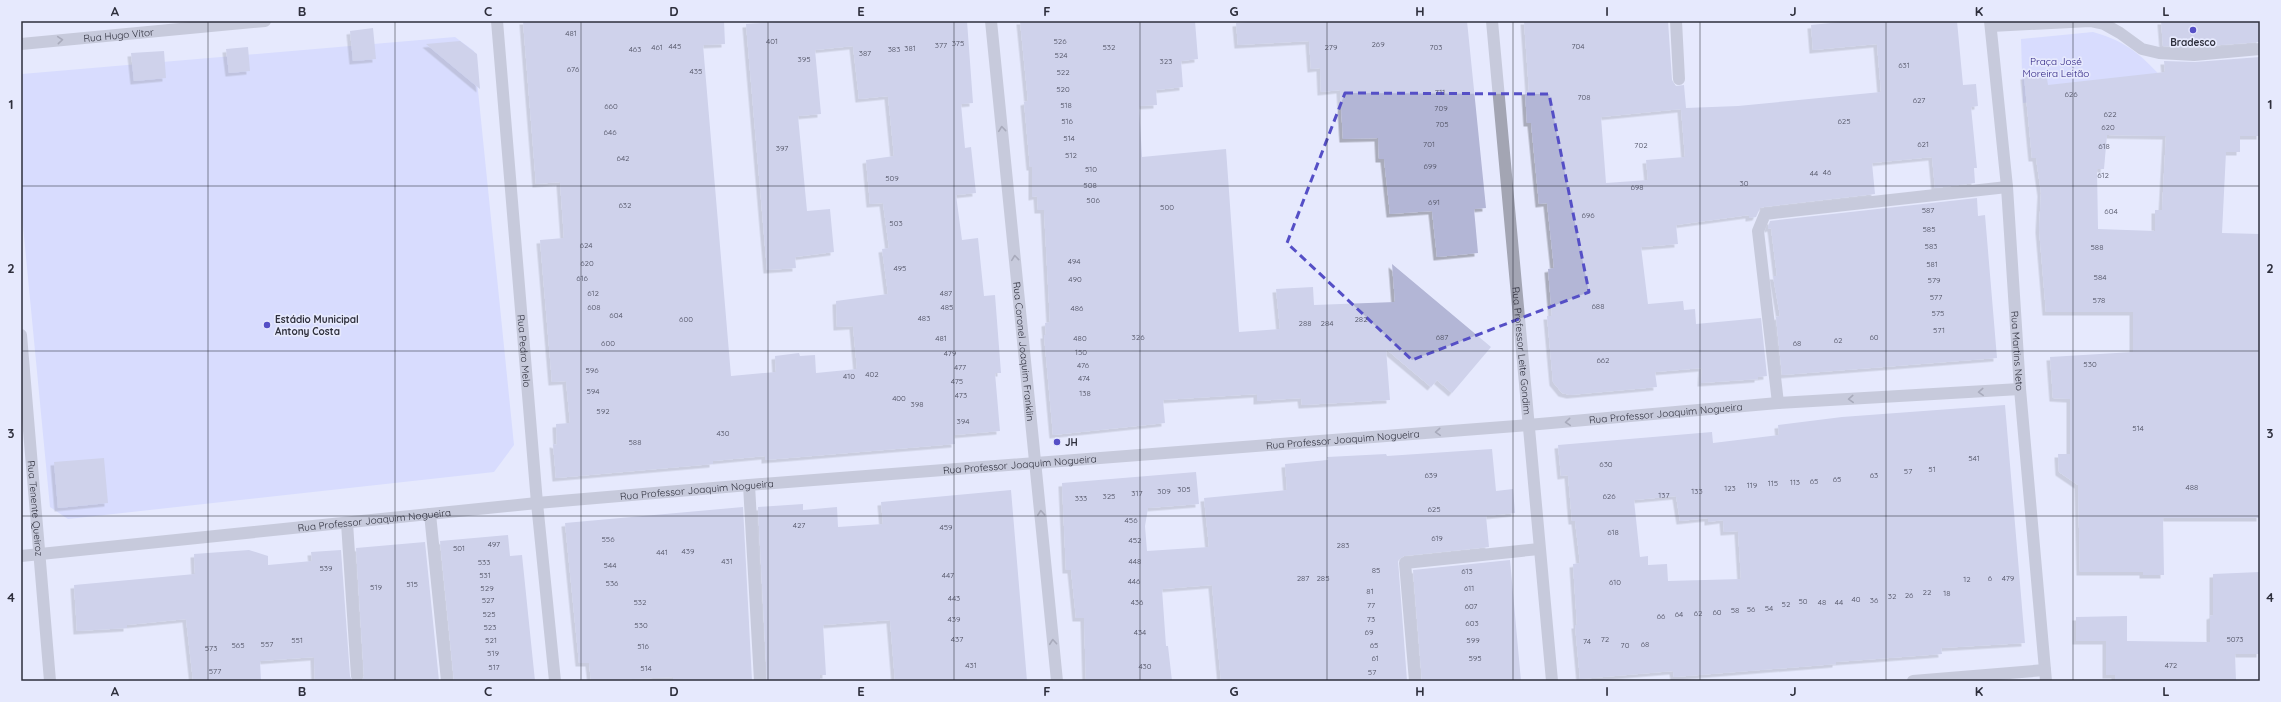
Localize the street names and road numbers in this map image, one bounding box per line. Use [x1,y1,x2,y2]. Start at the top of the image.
street label: Rua Hugo Vítor [83,25,155,45]
street label: Rua Coronel Joaquim Franklin [1011,281,1037,422]
street label: Rua Professor Leite Gondim [1510,286,1534,415]
street label: Rua Martins Neto [2008,310,2027,391]
street label: Rua Pedro Melo [515,314,534,388]
street label: Rua Professor Joaquim Nogueira [1588,400,1743,426]
street label: Rua Professor Joaquim Nogueira [1265,427,1420,452]
street label: Rua Professor Joaquim Nogueira [942,452,1097,477]
street label: Rua Tenente Queiroz [25,460,46,557]
street label: Rua Professor Joaquim Nogueira [619,477,774,502]
street label: Rua Professor Joaquim Nogueira [297,505,451,534]

